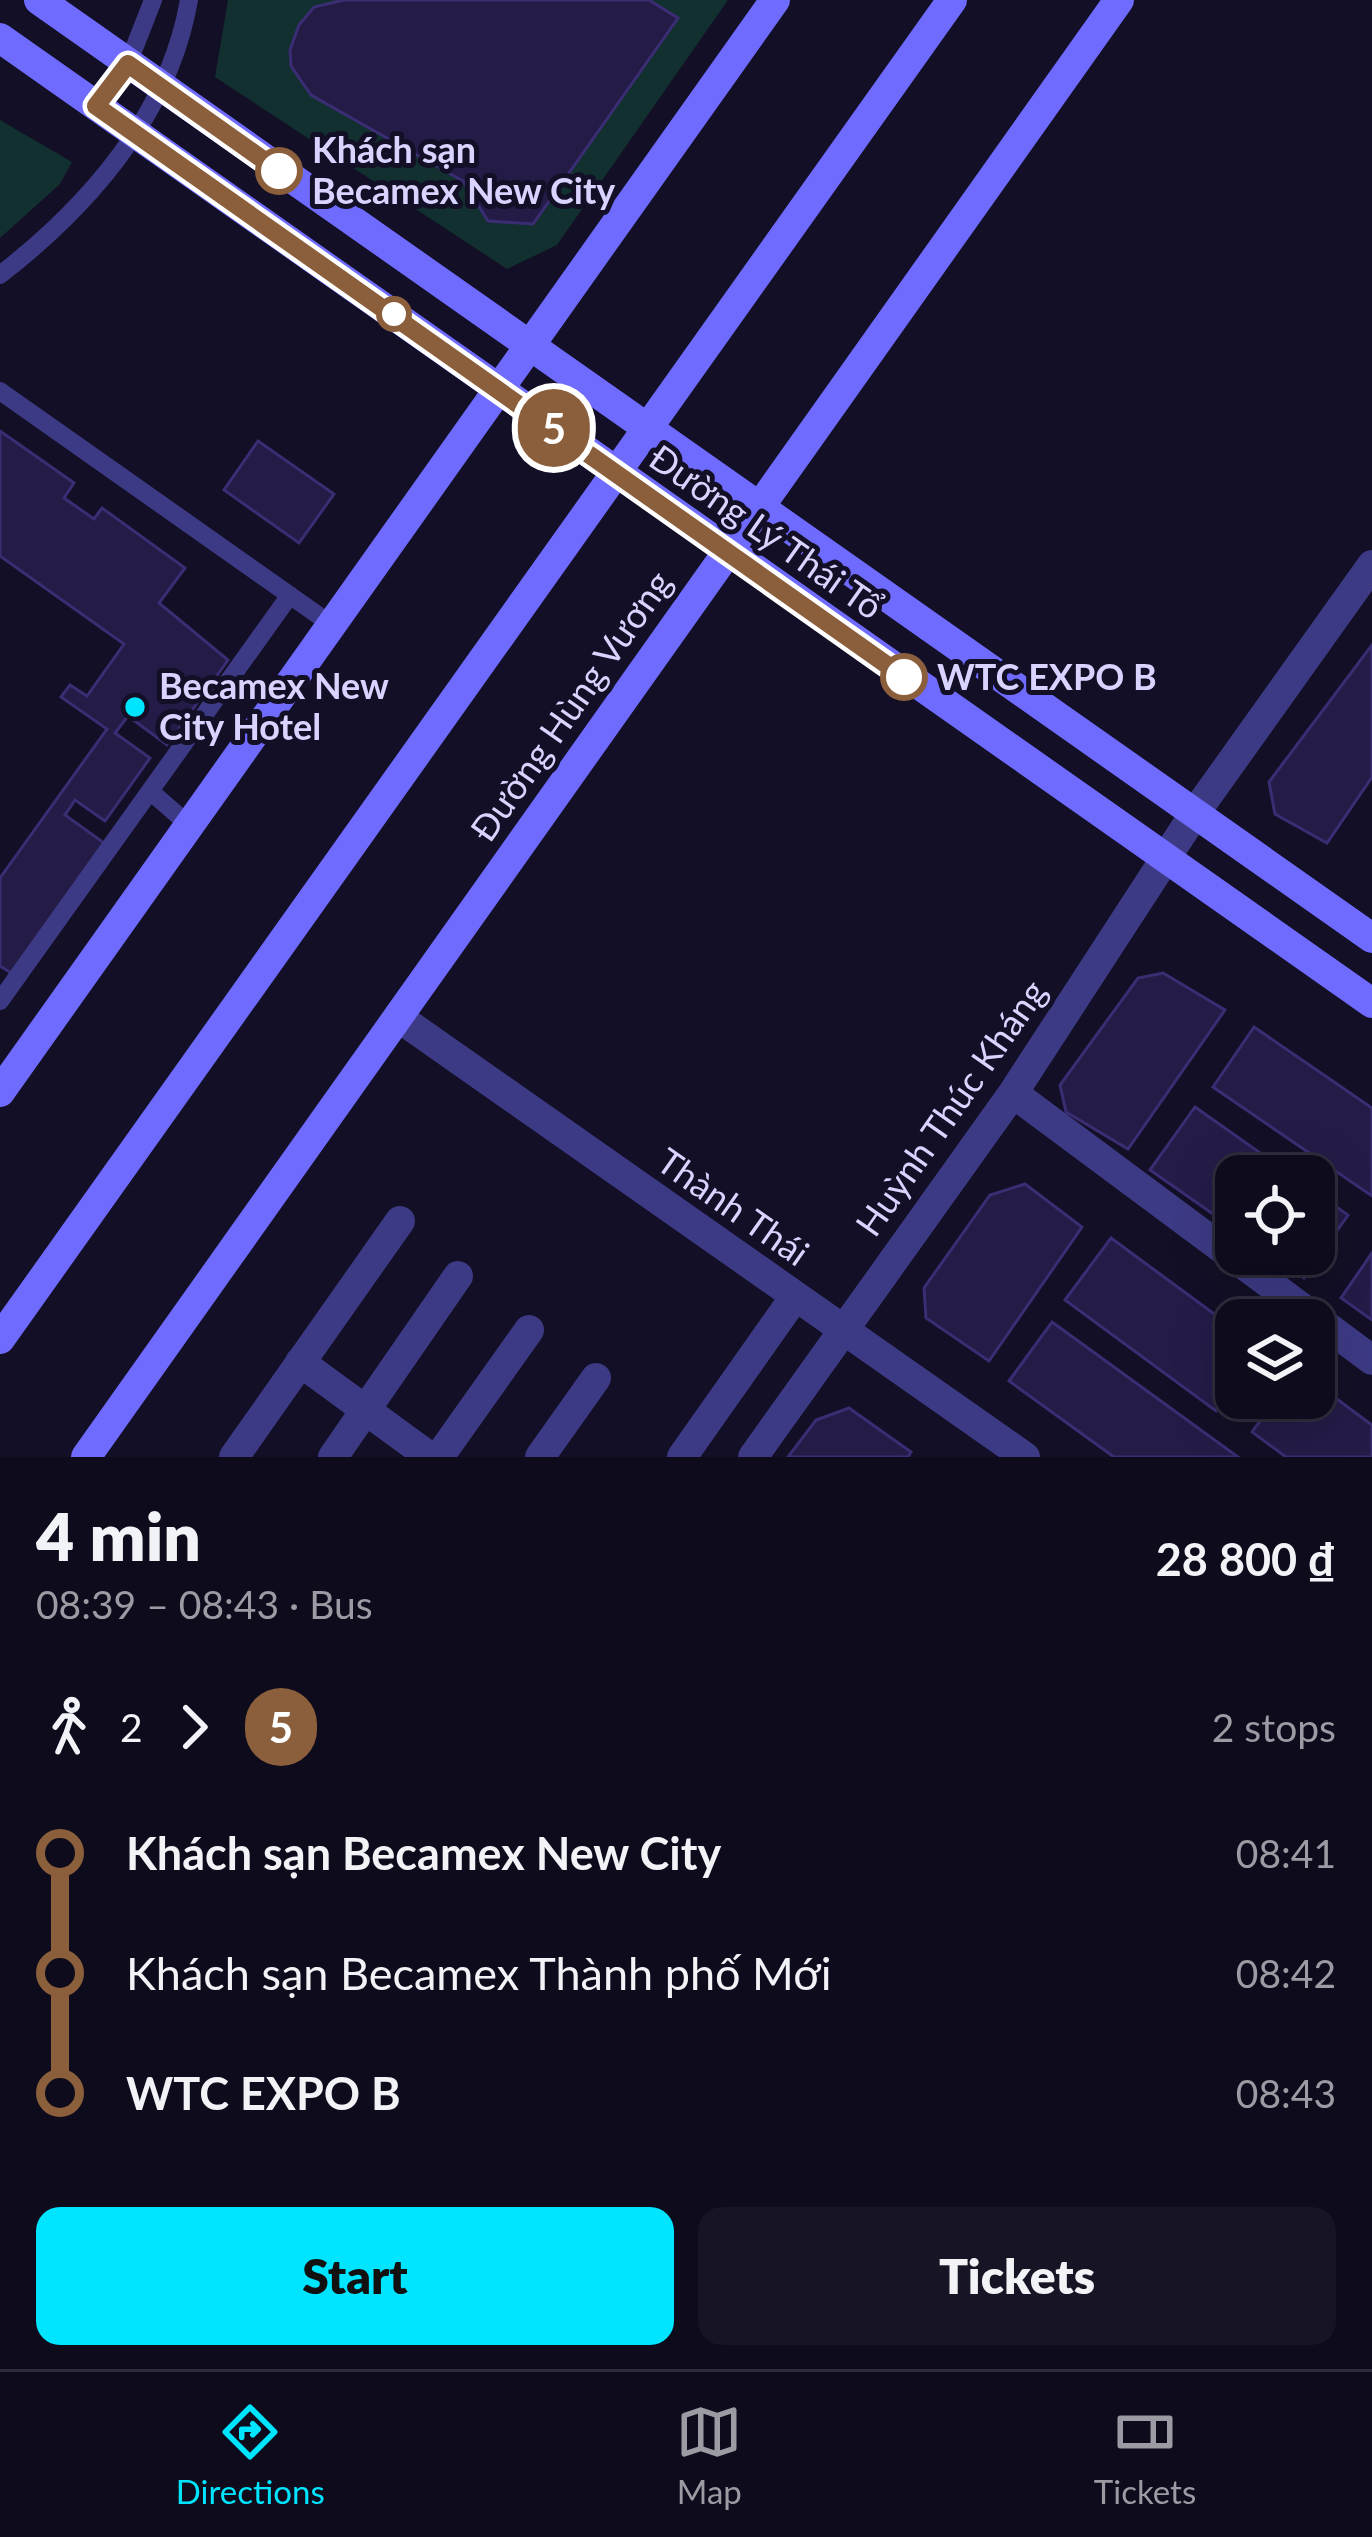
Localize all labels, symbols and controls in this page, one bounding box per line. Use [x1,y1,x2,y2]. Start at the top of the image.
place label: Khách sạn Becamex New City [312,127,615,212]
marker: Khách sạn Becamex New City [257,149,301,193]
unlabelled marker [378,298,410,330]
line badge: 5 [515,389,593,467]
text: 5 [542,403,566,453]
street label: Đường Lý Thái Tổ [642,434,892,628]
street label: Đường Hùng Vương [460,562,680,849]
place label: WTC EXPO B [937,654,1157,698]
marker: WTC EXPO B [882,655,926,699]
place label: Becamex New City Hotel [159,663,389,748]
marker: Becamex New City Hotel [122,694,148,720]
street label: Huỳnh Thúc Kháng [845,971,1055,1244]
street label: Thành Thái [649,1138,818,1274]
map controls [1215,1155,1335,1419]
button: locate [1215,1155,1335,1275]
button: layers [1215,1299,1335,1419]
text: 4 min [36,1496,201,1575]
text: 28 800 ₫ [1156,1532,1336,1586]
text: 08:39 – 08:43 · Bus [36,1581,373,1627]
icon: walk [36,1694,102,1760]
icon: forward [161,1694,227,1760]
text: 5 [269,1702,293,1752]
text: 2 [120,1704,143,1750]
text: 2 stops [1212,1704,1336,1750]
text: Khách sạn Becamex New City [126,1826,721,1880]
text: 08:41 [1236,1830,1336,1876]
text: Khách sạn Becamex Thành phố Mới [126,1946,832,2000]
text: 08:42 [1236,1950,1336,1996]
text: WTC EXPO B [126,2066,401,2120]
text: 08:43 [1236,2070,1336,2116]
button: Start [36,2207,674,2345]
button: Tickets [698,2207,1336,2345]
tab: Directions [176,2399,325,2511]
tab: Map [676,2399,742,2511]
tab: Tickets [1094,2399,1196,2511]

